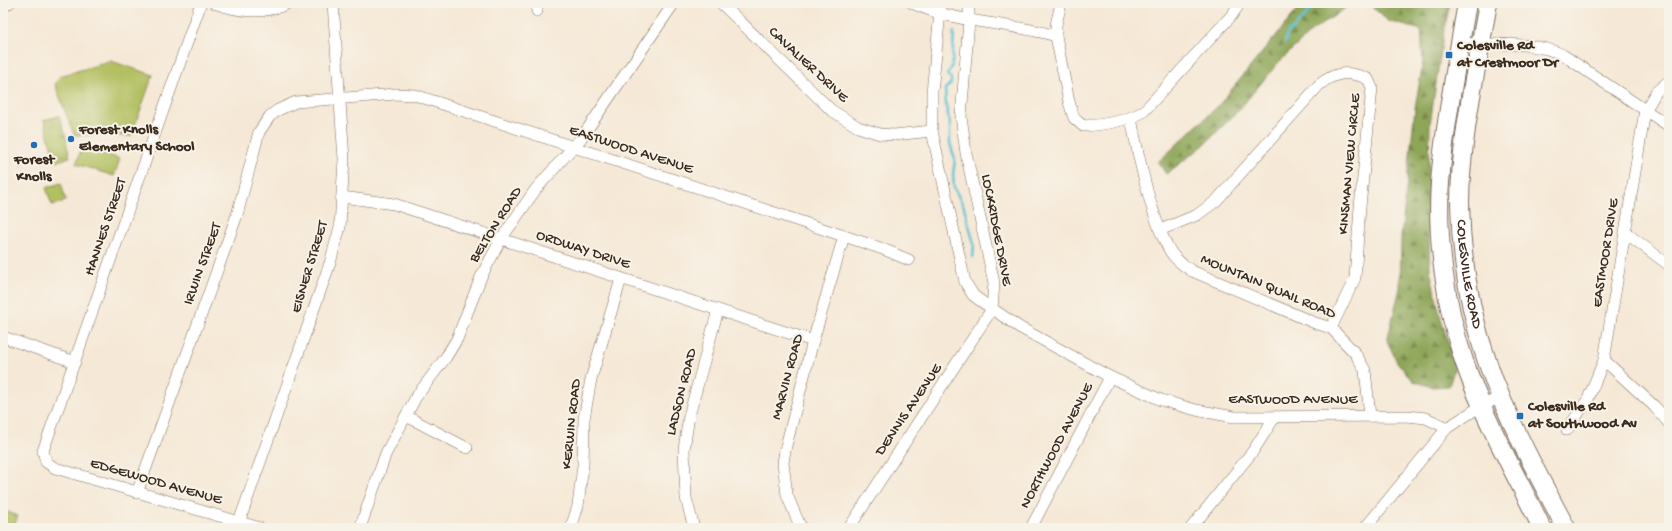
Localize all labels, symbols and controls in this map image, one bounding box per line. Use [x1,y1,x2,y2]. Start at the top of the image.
street label: CAVALIER DRIVE [764,23,852,107]
place label: Colesville Rd at Crestmoor Dr [1456,37,1560,72]
marker: Colesville Rd at Crestmoor Dr [1444,50,1454,60]
street label: KINSMAN VIEW CIRCLE [1335,92,1365,235]
place label: Forest Knolls Elementary School [78,121,195,156]
street label: EASTWOOD AVENUE [567,121,696,179]
marker: Forest Knolls Elementary School [66,134,76,144]
marker: Forest Knolls [29,140,39,150]
place label: Forest Knolls [13,151,56,186]
street label: LOCKRIDGE DRIVE [976,173,1016,288]
street label: HANNES STREET [81,175,131,278]
street label: BELTON ROAD [465,184,527,267]
street label: EASTMOOR DRIVE [1589,197,1624,309]
street label: EISNER STREET [287,218,333,315]
street label: IRWIN STREET [180,219,227,308]
street label: COLESVILLE ROAD [1452,219,1486,331]
street label: ORDWAY DRIVE [534,226,633,274]
street label: MOUNTAIN QUAIL ROAD [1198,250,1339,324]
street label: MARVIN ROAD [768,332,808,422]
street label: LADSON ROAD [663,346,702,437]
street label: DENNIS AVENUE [871,360,947,460]
street label: KERWIN ROAD [558,378,586,470]
street label: NORTHWOOD AVENUE [1016,380,1098,512]
street label: EASTWOOD AVENUE [1228,391,1358,409]
place label: Colesville Rd at Southwood Av [1527,398,1637,433]
marker: Colesville Rd at Southwood Av [1515,411,1525,421]
street label: EDGEWOOD AVENUE [88,455,225,510]

